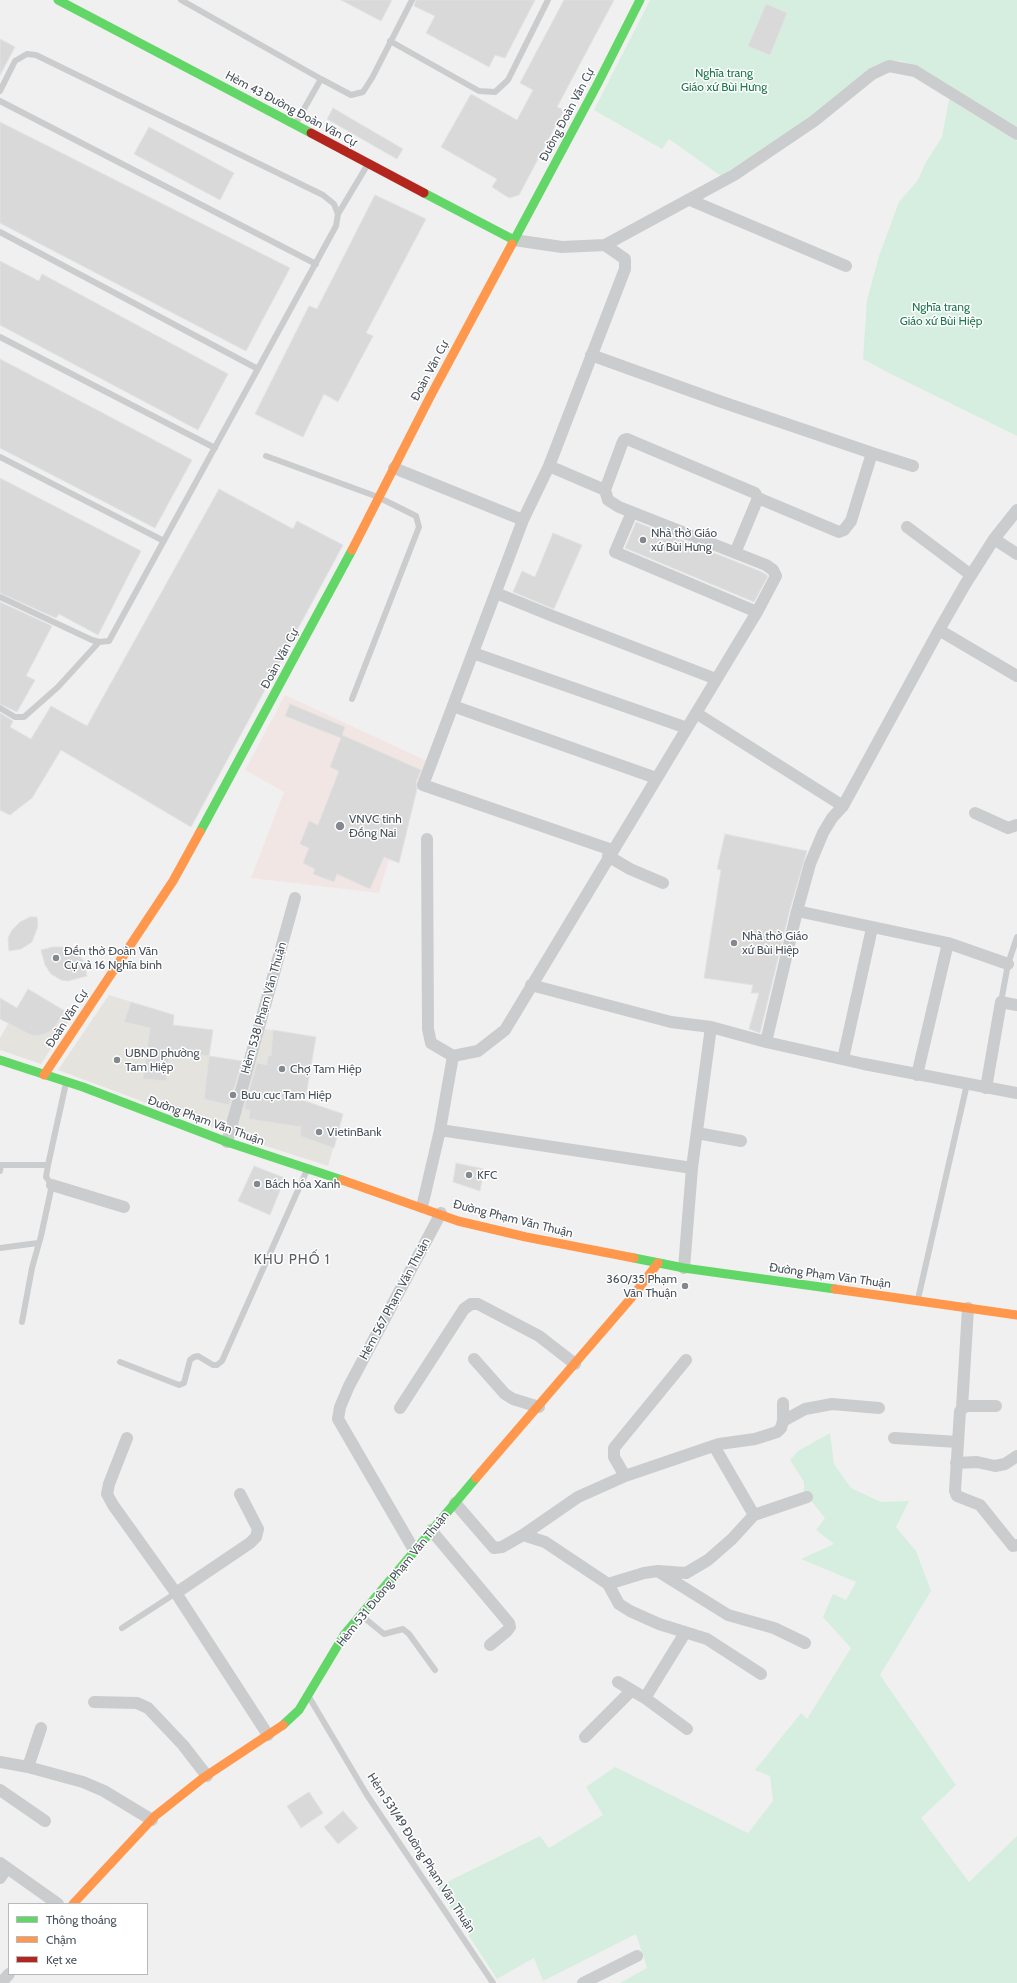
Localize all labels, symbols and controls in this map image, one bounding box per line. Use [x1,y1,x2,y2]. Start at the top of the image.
street label: Đường Đoàn Văn Cự [536,66,598,164]
park label: Nghĩa trang Giáo xứ Bùi Hưng [681,66,767,94]
street label: Hẻm 43 Đường Đoàn Văn Cự [223,68,359,150]
park label: Nghĩa trang Giáo xứ Bùi Hiệp [900,300,982,328]
street label: Đoàn Văn Cự [408,338,452,404]
place label: Nhà thờ Giáo xứ Bùi Hưng [651,526,717,554]
marker: Nhà thờ Giáo xứ Bùi Hưng [638,535,648,545]
street label: Đoàn Văn Cự [258,626,302,692]
place label: VNVC tỉnh Đồng Nai [349,812,402,840]
marker: VNVC tỉnh Đồng Nai [334,820,346,832]
place label: Nhà thờ Giáo xứ Bùi Hiệp [742,929,808,957]
marker: Nhà thờ Giáo xứ Bùi Hiệp [729,938,739,948]
street label: Hẻm 538 Phạm Văn Thuận [238,940,290,1076]
place label: Đền thờ Đoàn Văn Cự và 16 Nghĩa binh [64,944,162,972]
marker: Đền thờ Đoàn Văn Cự và 16 Nghĩa binh [51,953,61,963]
street label: Đoàn Văn Cự [43,987,91,1051]
place label: UBND phường Tam Hiệp [125,1046,199,1074]
marker: UBND phường Tam Hiệp [112,1055,122,1065]
place label: Chợ Tam Hiệp [290,1062,362,1076]
marker: Chợ Tam Hiệp [277,1064,287,1074]
place label: Bưu cục Tam Hiệp [241,1088,332,1102]
marker: Bưu cục Tam Hiệp [228,1090,238,1100]
street label: Đường Phạm Văn Thuận [146,1093,266,1149]
place label: VietinBank [327,1125,382,1139]
marker: VietinBank [314,1127,324,1137]
place label: KFC [477,1168,497,1182]
marker: KFC [464,1170,474,1180]
place label: Bách hóa Xanh [265,1177,340,1191]
marker: Bách hóa Xanh [252,1179,262,1189]
street label: Đường Phạm Văn Thuận [452,1197,574,1241]
street label: Hẻm 567 Phạm Văn Thuận [357,1236,433,1362]
district label: KHU PHỐ 1 [254,1252,330,1268]
street label: Đường Phạm Văn Thuận [768,1260,892,1292]
place label: 360/35 Phạm Văn Thuận [606,1272,677,1300]
marker: 360/35 Phạm Văn Thuận [680,1281,690,1291]
street label: Hẻm 531 Đường Phạm Văn Thuận [334,1508,452,1650]
street label: Hẻm 531/49 Đường Phạm Văn Thuận [364,1771,478,1935]
legend [8,1903,148,1975]
text: Thông thoáng [46,1912,116,1927]
text: Chậm [46,1932,76,1947]
text: Kẹt xe [46,1952,77,1967]

